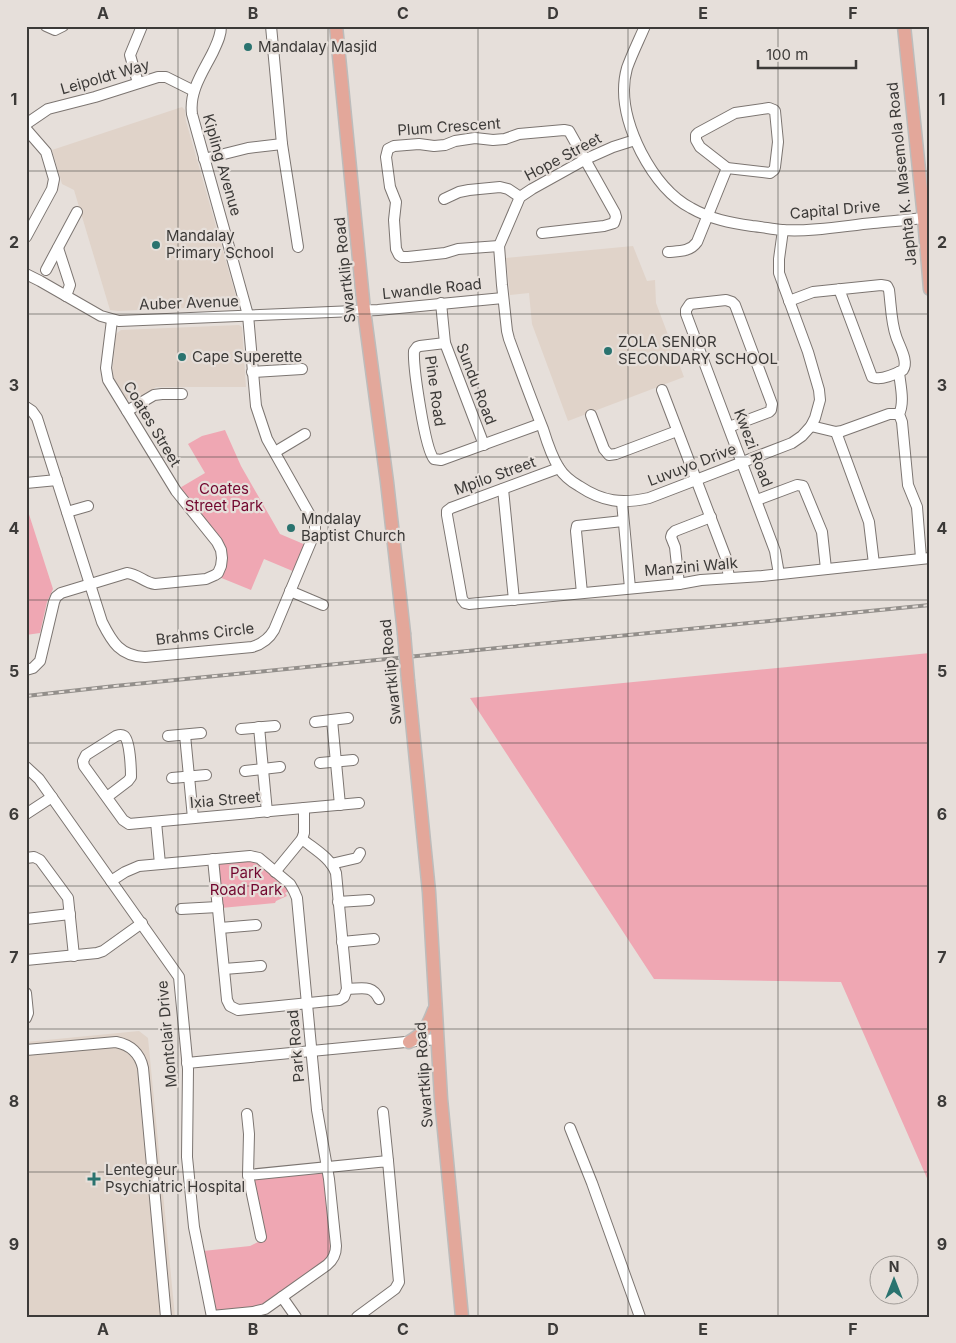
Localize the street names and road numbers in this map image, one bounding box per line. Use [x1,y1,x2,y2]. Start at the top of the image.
street label: Leipoldt Way [58,55,152,98]
street label: Japhta K. Masemola Road [882,81,921,267]
street label: Kipling Avenue [199,112,246,218]
street label: Plum Crescent [397,113,501,140]
street label: Hope Street [521,128,605,185]
street label: Capital Drive [789,196,881,223]
street label: Swartklip Road [330,216,360,324]
street label: Lwandle Road [381,274,483,303]
street label: Auber Avenue [139,291,239,314]
street label: Sundu Road [452,340,501,427]
street label: Pine Road [421,354,450,428]
street label: Coates Street [119,377,185,470]
street label: Kwezi Road [730,406,777,490]
street label: Luvuyo Drive [645,439,739,490]
street label: Mpilo Street [451,452,538,499]
street label: Manzini Walk [643,553,739,580]
street label: Brahms Circle [155,618,255,649]
street label: Swartklip Road [376,618,406,726]
street label: Ixia Street [189,787,261,812]
street label: Montclair Drive [152,980,181,1088]
street label: Park Road [283,1009,308,1083]
street label: Swartklip Road [410,1021,437,1129]

